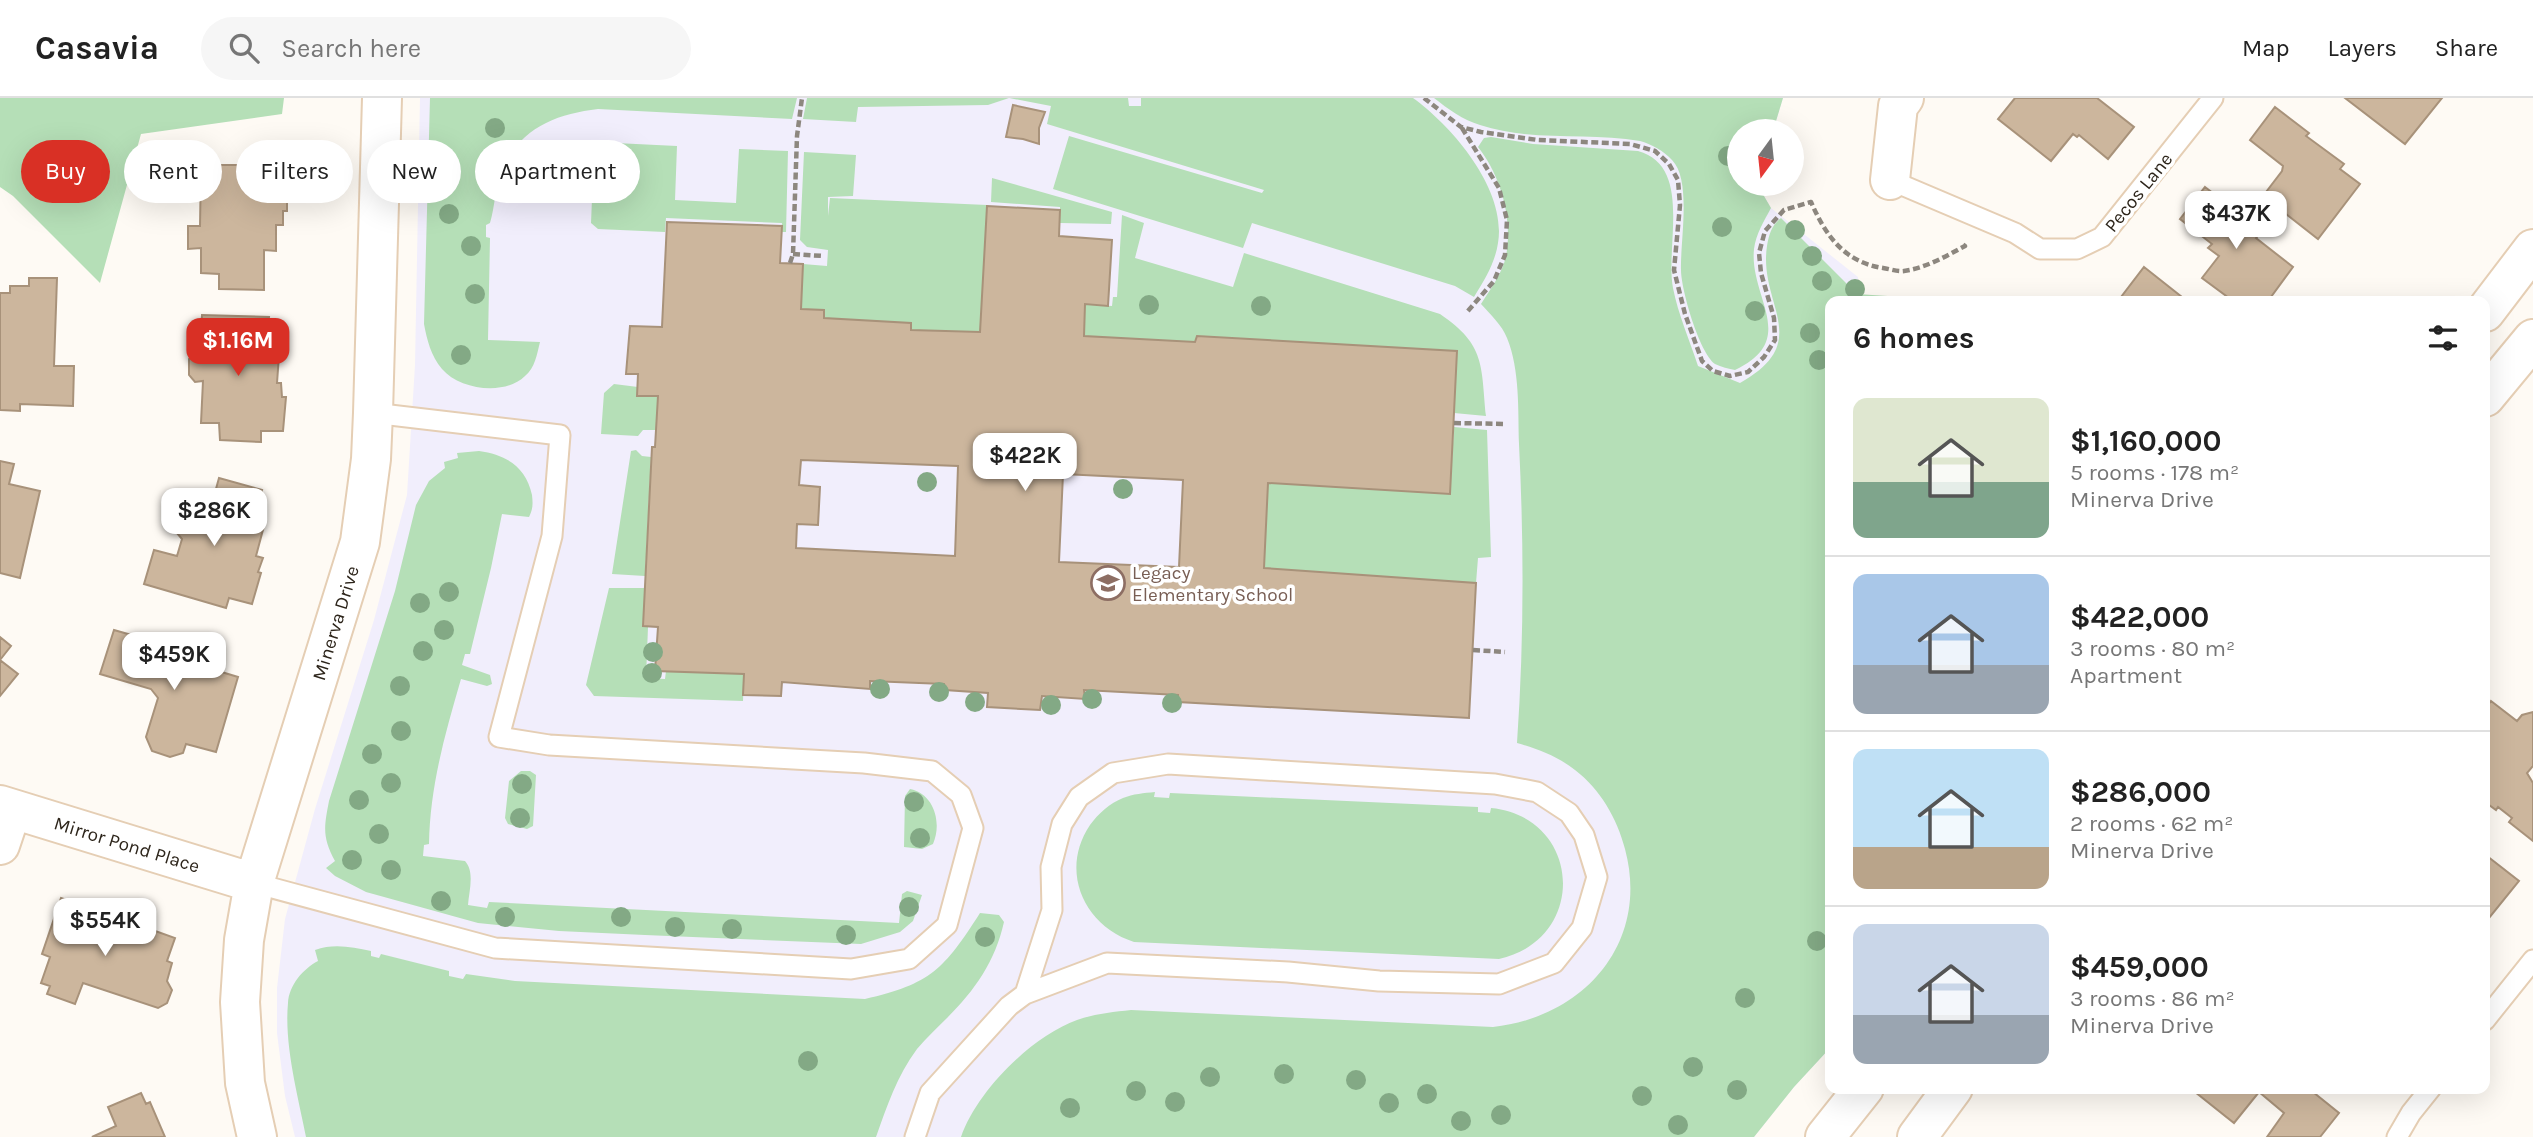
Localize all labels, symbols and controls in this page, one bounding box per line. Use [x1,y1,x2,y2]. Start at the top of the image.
search box [201,17,691,80]
text: Casavia [35,29,159,67]
icon: search [225,29,263,67]
text: Search here [281,33,421,64]
text: Map [2242,34,2290,62]
text: Layers [2328,34,2397,62]
text: Share [2435,34,2498,62]
north arrow [1727,119,1804,196]
map controls [1727,119,1804,196]
chip: Buy [21,140,110,203]
chip: Rent [124,140,222,203]
chip: Filters [236,140,353,203]
chip: New [367,140,461,203]
chip: Apartment [475,140,640,203]
street label: Pecos Lane [2100,149,2177,237]
pin: $437K [2187,192,2285,251]
text: $437K [2201,200,2271,227]
pin: $1.16M [181,318,295,378]
icon: filters [2424,319,2462,357]
text: 6 homes [1853,320,1975,356]
text: $1.16M [202,327,274,354]
text: $1,160,000 [2070,423,2221,459]
icon: home [1909,426,1993,510]
pin: $422K [976,434,1074,493]
text: $422K [989,442,1061,469]
text: 5 rooms · 178 m² [2070,459,2239,486]
text: Minerva Drive [2070,486,2214,513]
pin: $286K [165,489,263,548]
text: $286K [177,497,251,524]
place label: Legacy Elementary School [1132,562,1293,606]
street label: Minerva Drive [308,563,364,683]
school or university icon: Legacy Elementary School [1089,564,1127,602]
text: $422,000 [2070,599,2209,635]
icon: home [1909,602,1993,686]
pin: $459K [125,632,223,692]
text: 3 rooms · 80 m² [2070,635,2235,662]
text: $459K [138,641,210,668]
text: Apartment [2070,662,2182,689]
text: $286,000 [2070,774,2211,810]
icon: home [1909,777,1993,861]
text: 2 rooms · 62 m² [2070,810,2234,837]
street label: Mirror Pond Place [51,812,202,878]
text: Minerva Drive [2070,837,2214,864]
pin: $554K [56,898,154,958]
text: $554K [69,907,141,934]
text: $459,000 [2070,949,2209,985]
icon: home [1909,952,1993,1036]
text: 3 rooms · 86 m² [2070,985,2235,1012]
text: Minerva Drive [2070,1012,2214,1039]

